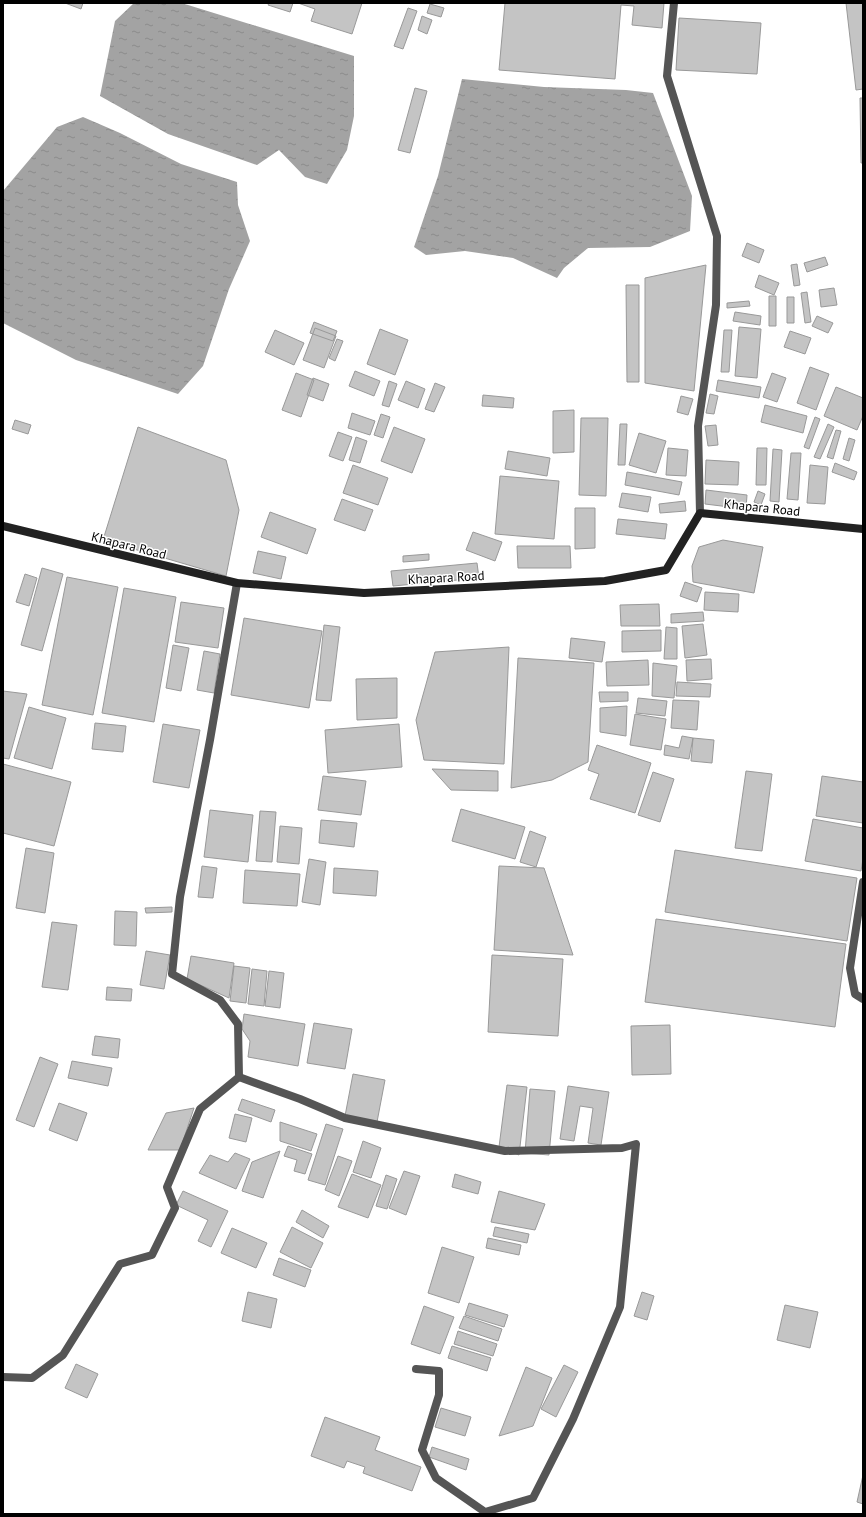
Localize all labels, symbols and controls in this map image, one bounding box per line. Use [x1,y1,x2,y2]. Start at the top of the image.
street label: Khapara Road [723,495,801,520]
street label: Khapara Road [90,528,168,563]
street label: Khapara Road [407,567,485,588]

